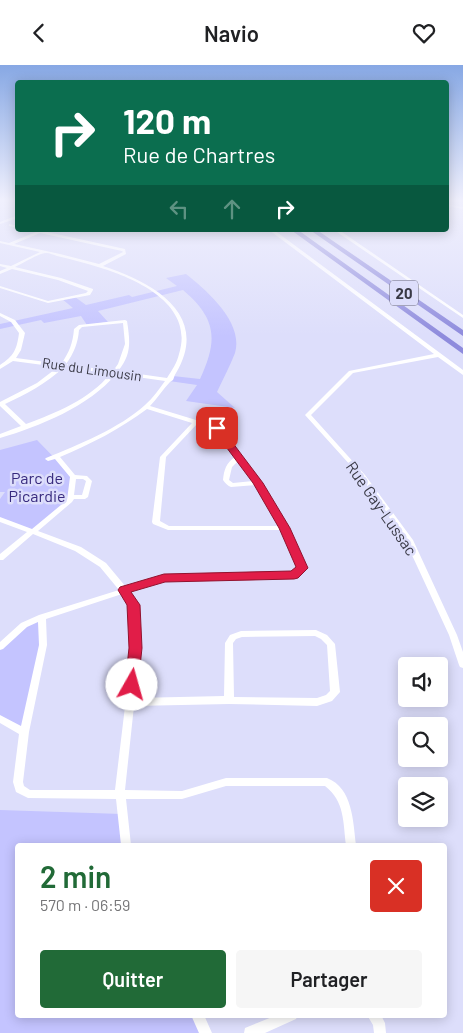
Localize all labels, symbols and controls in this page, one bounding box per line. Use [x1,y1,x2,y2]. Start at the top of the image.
icon: back [25,19,53,47]
icon: heart [410,19,438,47]
text: Navio [204,20,259,46]
text: 120 m [123,99,211,141]
icon: right [40,100,105,165]
text: Rue de Chartres [123,141,275,167]
icon: left [165,195,193,223]
icon: ahead [218,195,246,223]
icon: right [271,195,299,223]
road number: 20 [390,281,418,305]
street label: Rue du Limousin [41,354,143,384]
pin [196,407,238,449]
icon: arrive [203,414,231,442]
street label: Rue Gay-Lussac [343,457,421,559]
park label: Parc de Picardie [8,468,66,505]
map controls [398,657,448,827]
button: sound [398,657,448,707]
position arrow [105,658,157,710]
button: search [398,717,448,767]
button: layers [398,777,448,827]
text: 2 min [40,858,111,894]
button: close [370,860,422,912]
text: 570 m · 06:59 [40,895,130,914]
button: Quitter [40,950,226,1008]
button: Partager [236,950,422,1008]

